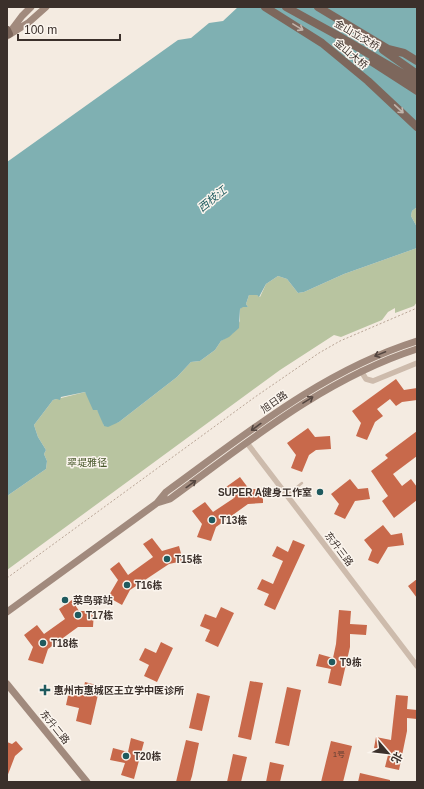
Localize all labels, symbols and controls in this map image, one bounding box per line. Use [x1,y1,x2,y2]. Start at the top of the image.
scale bar [18,16,120,42]
street label: 金山立交桥 [333,18,381,52]
text: 100 m [24,23,57,37]
one-way arrow [292,24,304,32]
street label: 金山大桥 [332,37,370,71]
one-way arrow [394,105,404,114]
water label: 西枝江 [195,183,229,214]
one-way arrow [375,350,387,358]
street label: 旭日路 [259,389,289,415]
one-way arrow [302,396,314,404]
one-way arrow [251,422,262,431]
park label: 翠堤雅径 [67,457,107,468]
one-way arrow [185,480,196,488]
place label: SUPER A健身工作室 [218,487,312,498]
marker: SUPER A健身工作室 [315,487,325,497]
place label: T13栋 [220,514,247,526]
marker: T13栋 [207,515,217,525]
street label: 东升三路 [323,530,355,568]
place label: T15栋 [175,553,202,565]
marker: T15栋 [162,554,172,564]
place label: T16栋 [135,579,162,591]
marker: T16栋 [122,580,132,590]
marker: 菜鸟驿站 [60,595,70,605]
place label: 菜鸟驿站 [73,595,113,606]
place label: T17栋 [86,609,113,621]
marker: T17栋 [73,610,83,620]
place label: T18栋 [51,637,78,649]
marker: T18栋 [38,638,48,648]
place label: T9栋 [340,656,362,668]
marker: T9栋 [327,657,337,667]
marker: 惠州市惠城区王立学中医诊所 [39,684,51,696]
place label: 惠州市惠城区王立学中医诊所 [54,684,184,696]
street label: 东升二路 [38,708,72,746]
north arrow [368,733,408,773]
place label: T20栋 [134,750,161,762]
house number: 1号 [333,750,345,759]
text: 北 [389,750,405,765]
marker: T20栋 [121,751,131,761]

